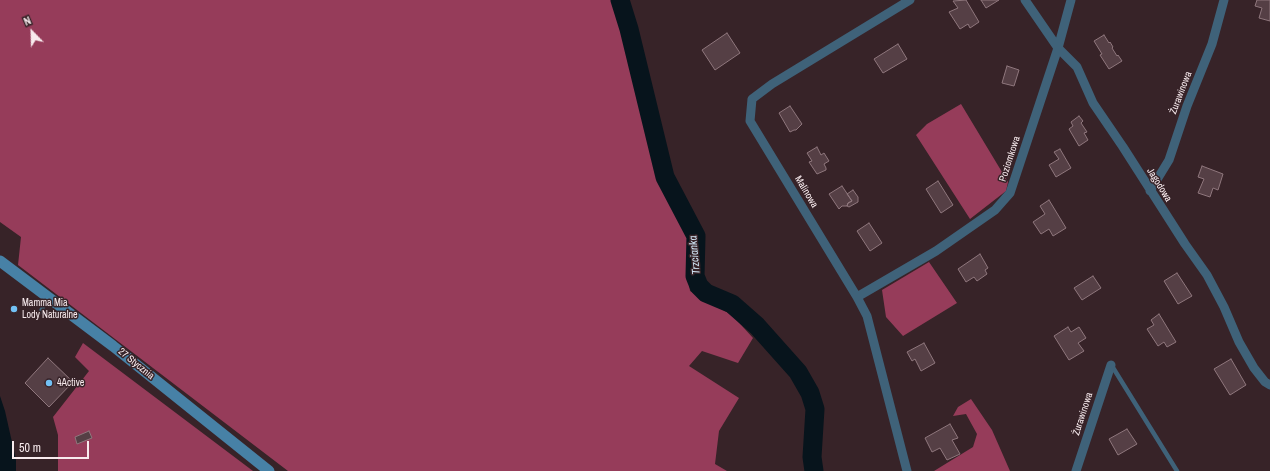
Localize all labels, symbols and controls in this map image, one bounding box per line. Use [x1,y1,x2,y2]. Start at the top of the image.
north arrow [12,12,52,52]
text: N [22,13,33,29]
street label: Żurawinowa [1167,70,1195,116]
street label: Poziomkowa [997,135,1023,183]
street label: Jagodowa [1144,166,1174,204]
street label: Malinowa [792,174,820,210]
water label: Trzcianka [687,235,703,275]
place label: Mamma Mia Lody Naturalne [22,297,78,320]
marker: Mamma Mia Lody Naturalne [9,304,19,314]
street label: 27 Stycznia [116,346,156,382]
place label: 4Active [57,377,84,389]
marker: 4Active [44,378,54,388]
street label: Żurawinowa [1070,391,1096,437]
scale bar [14,433,91,459]
text: 50 m [19,440,41,456]

